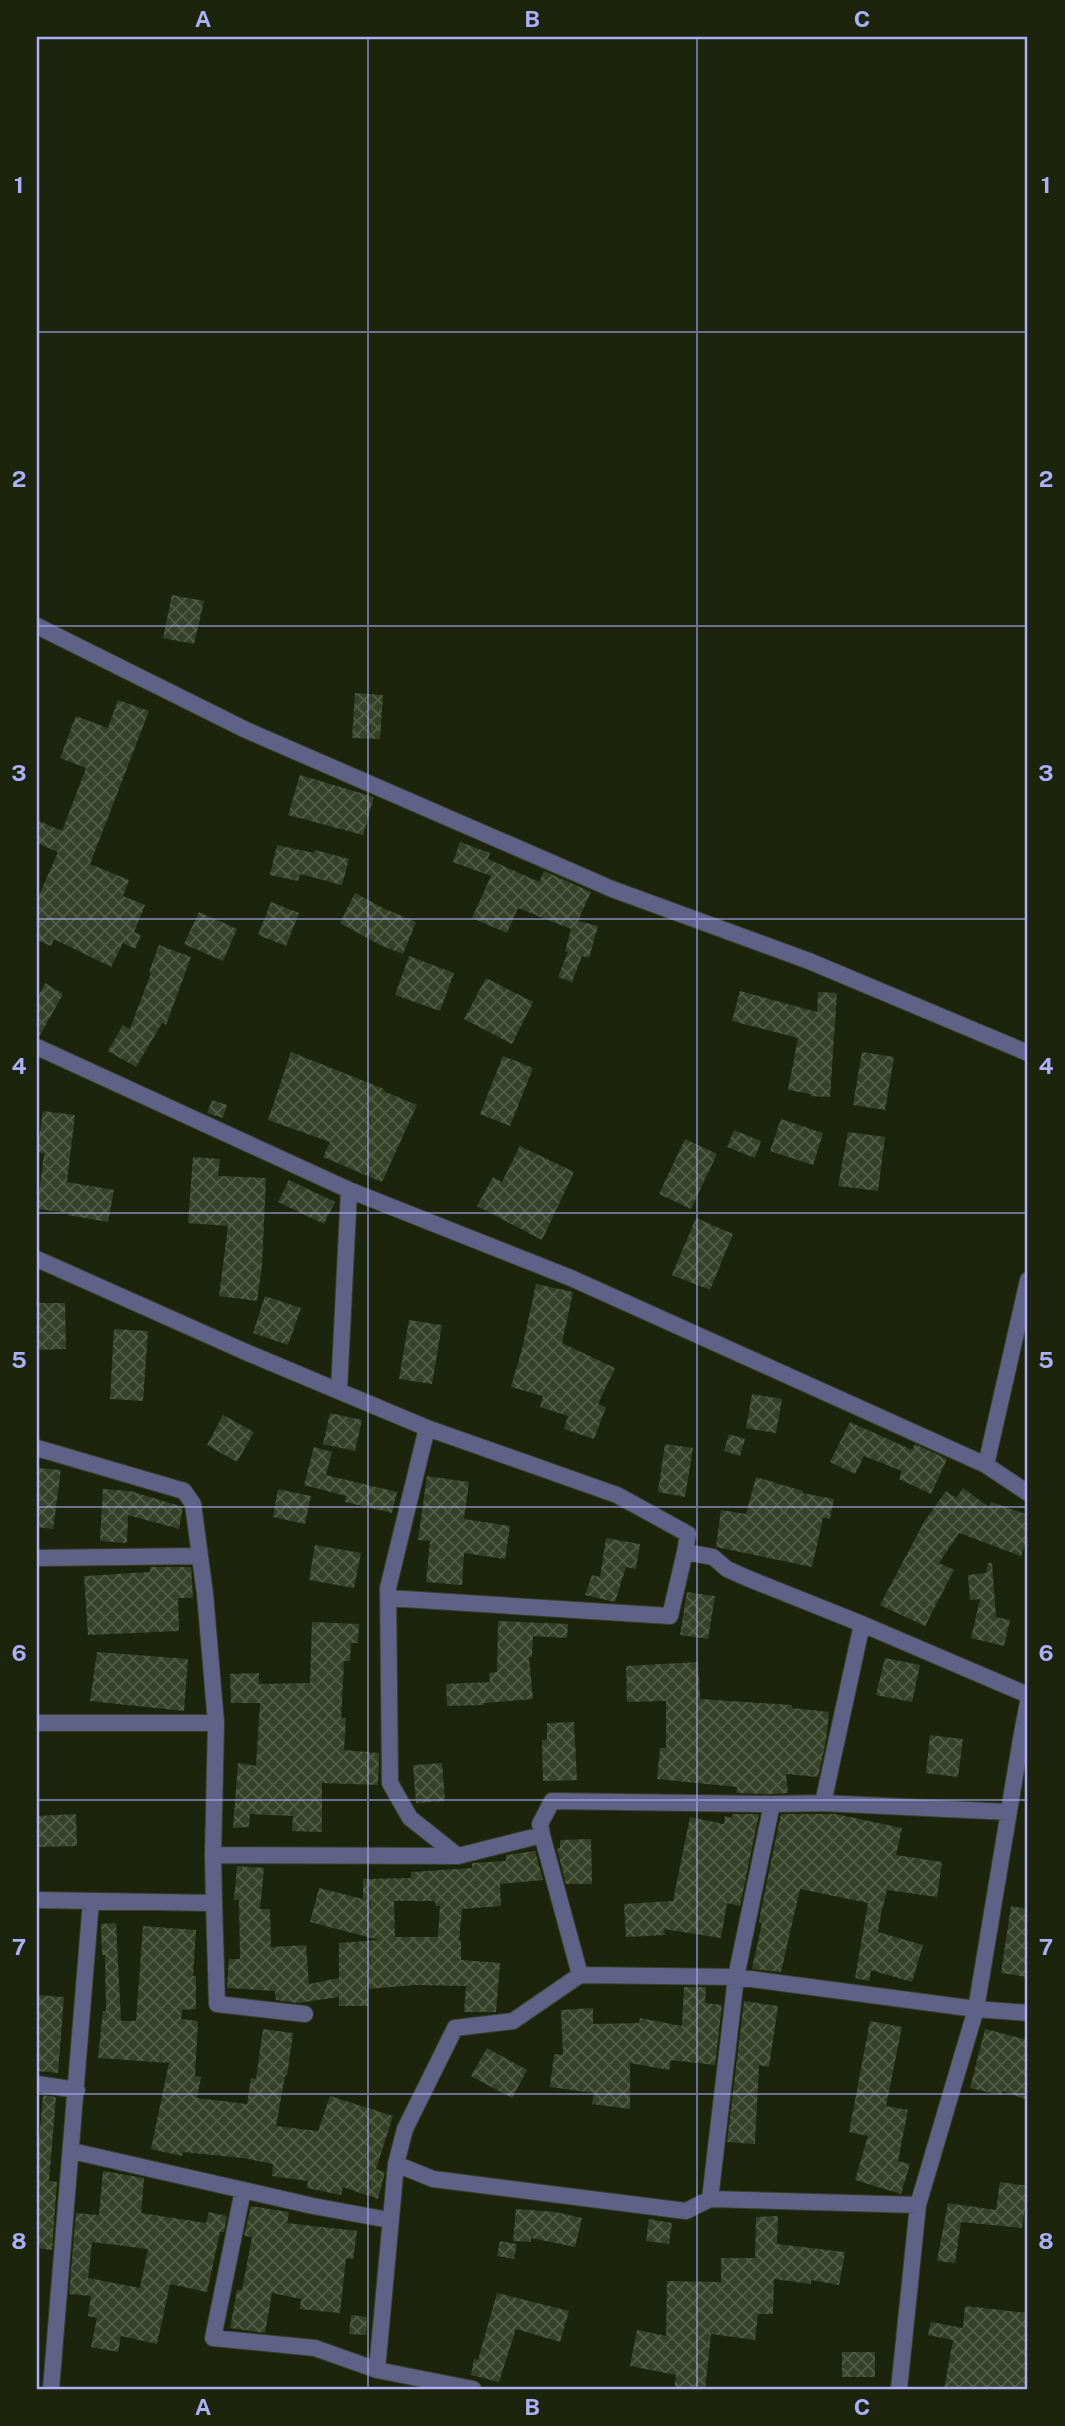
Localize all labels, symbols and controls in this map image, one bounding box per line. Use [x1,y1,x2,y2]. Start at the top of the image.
text: A [195,5,212,32]
text: B [524,5,540,32]
text: C [854,5,870,32]
text: 1 [14,171,24,198]
text: 1 [1041,171,1051,198]
text: 2 [12,465,26,492]
text: 2 [1039,465,1053,492]
text: 3 [11,759,27,786]
text: 3 [1038,759,1054,786]
text: 4 [11,1052,27,1079]
text: 4 [1038,1052,1054,1079]
text: 5 [11,1346,27,1373]
text: 5 [1038,1346,1054,1373]
text: 6 [11,1639,27,1666]
text: 6 [1038,1639,1054,1666]
text: 7 [12,1933,26,1960]
text: 7 [1039,1933,1053,1960]
text: 8 [11,2227,27,2254]
text: 8 [1038,2227,1054,2254]
text: A [195,2393,212,2420]
text: B [524,2393,540,2420]
text: C [854,2393,870,2420]

